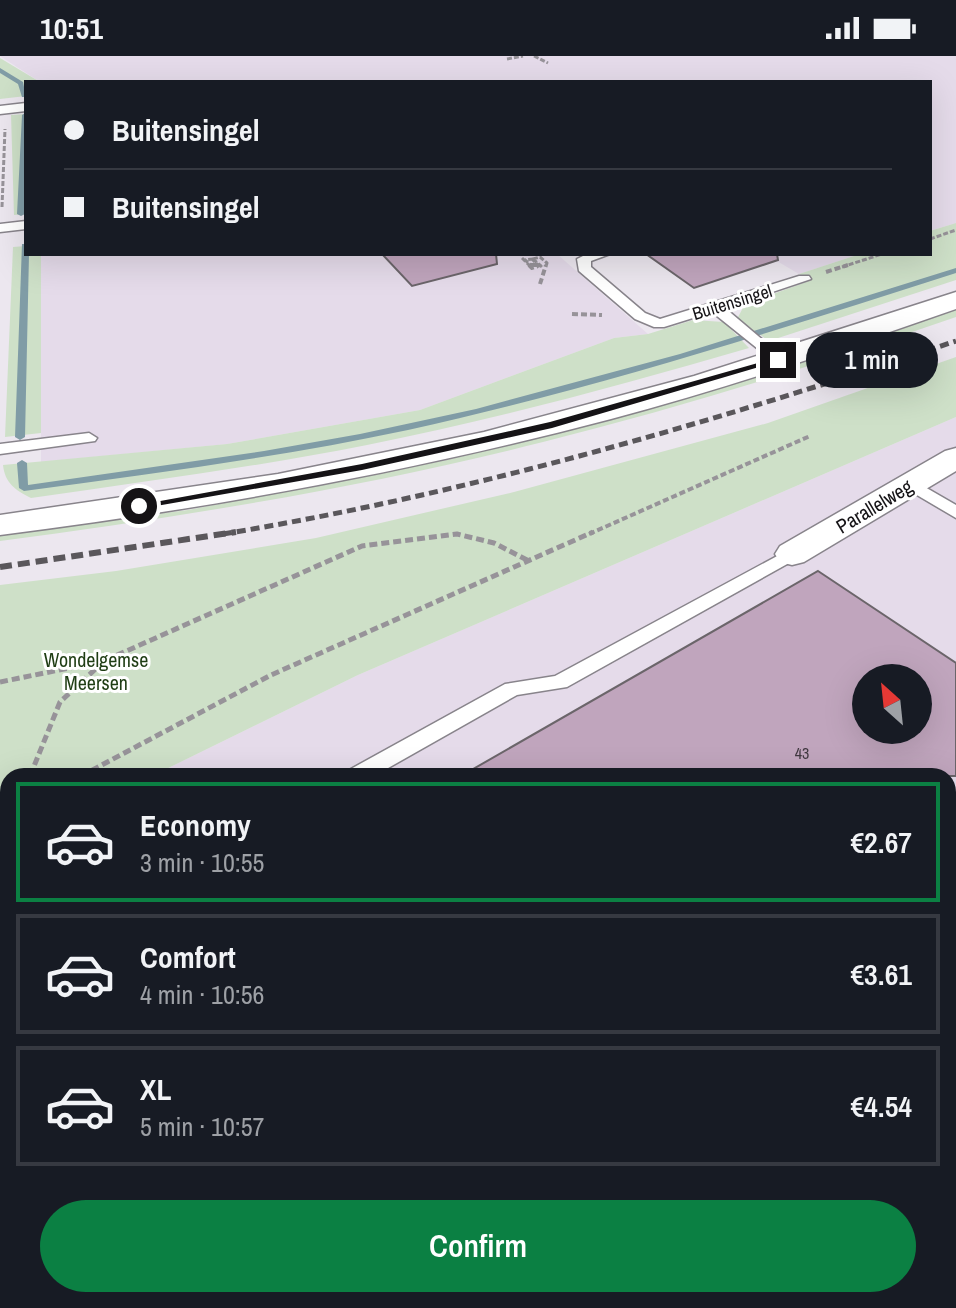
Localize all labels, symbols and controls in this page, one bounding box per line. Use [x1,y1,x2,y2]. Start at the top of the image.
text: 10:51 [40,8,103,48]
text: Buitensingel [112,110,260,150]
text: Buitensingel [112,187,260,227]
street label: Buitensingel [689,278,775,326]
callout: 1 min [806,332,938,388]
route end [760,342,796,378]
text: 1 min [845,342,899,377]
street label: Parallelweg [831,473,917,539]
route start [121,488,157,524]
park label: Wondelgemse Meersen [44,646,148,696]
north arrow [852,664,932,744]
map controls [852,664,932,744]
house number: 43 [795,742,809,764]
text: Economy [140,805,251,845]
icon: car [44,806,116,878]
text: €2.67 [850,822,912,862]
text: 3 min · 10:55 [140,845,264,880]
text: Comfort [140,937,236,977]
icon: car [44,938,116,1010]
text: €3.61 [850,954,912,994]
text: 4 min · 10:56 [140,977,264,1012]
text: XL [140,1069,171,1109]
icon: car [44,1070,116,1142]
text: €4.54 [850,1086,912,1126]
text: 5 min · 10:57 [140,1109,264,1144]
button: Confirm [40,1200,916,1292]

